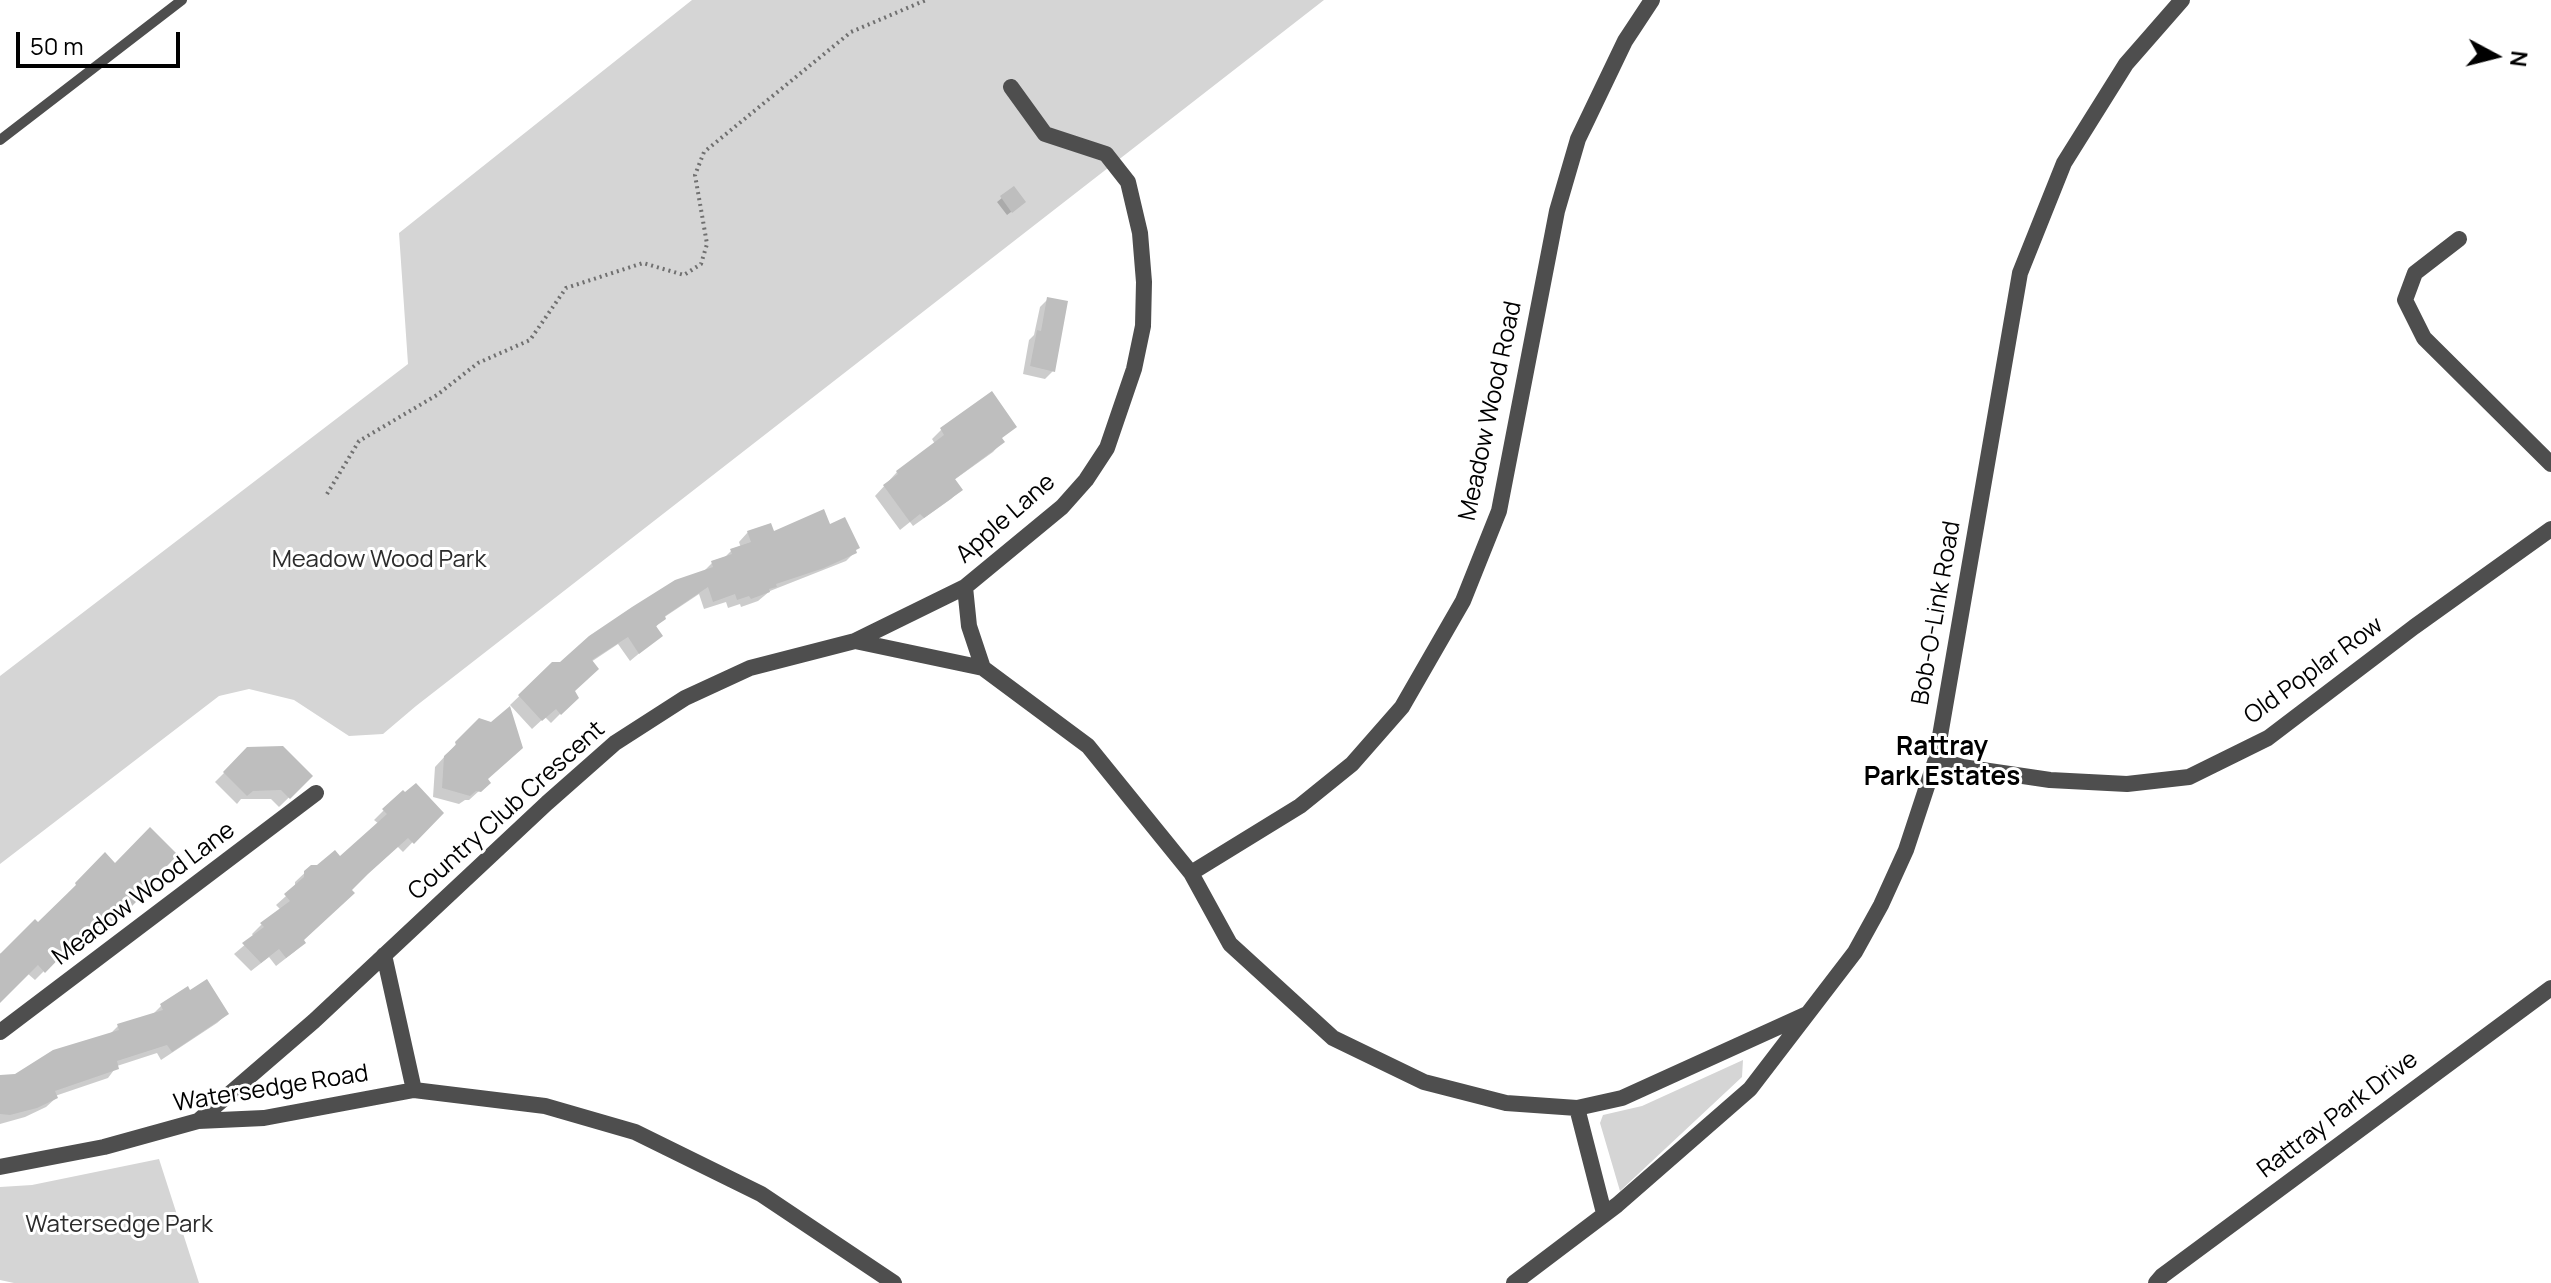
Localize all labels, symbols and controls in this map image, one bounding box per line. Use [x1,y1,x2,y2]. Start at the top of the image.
scale bar [20,16,184,66]
north arrow [2455,16,2535,96]
text: 50 m [30,29,84,62]
text: N [2503,49,2535,69]
street label: Meadow Wood Road [1454,299,1528,523]
street label: Apple Lane [951,468,1061,570]
street label: Bob-O-Link Road [1907,519,1967,707]
park label: Meadow Wood Park [272,546,486,574]
street label: Old Poplar Row [2239,611,2389,731]
street label: Country Club Crescent [403,715,611,907]
district label: Rattray Park Estates [1864,732,2020,794]
street label: Meadow Wood Lane [47,816,241,972]
street label: Rattray Park Drive [2252,1045,2424,1185]
street label: Watersedge Road [172,1059,370,1119]
park label: Watersedge Park [25,1211,213,1239]

